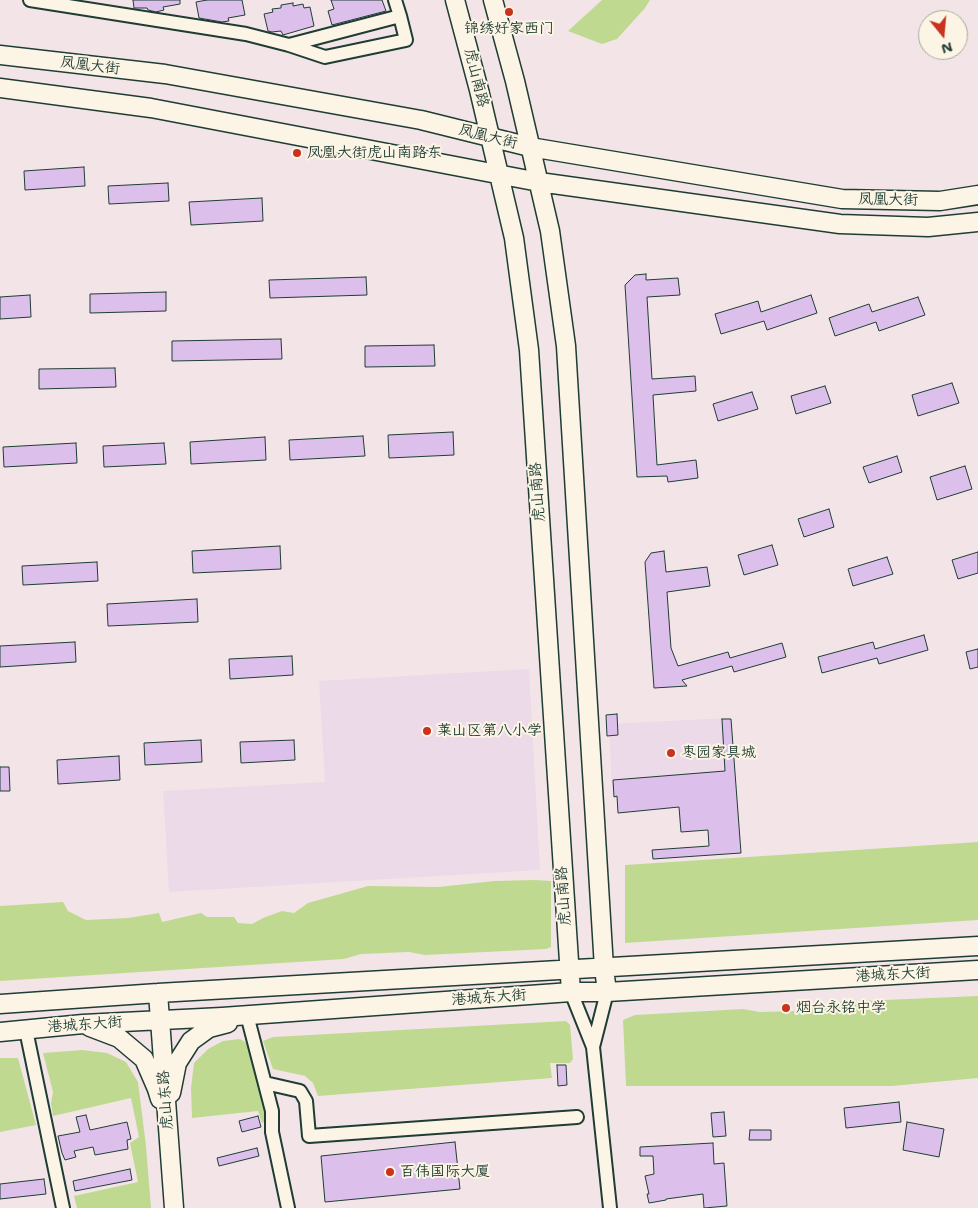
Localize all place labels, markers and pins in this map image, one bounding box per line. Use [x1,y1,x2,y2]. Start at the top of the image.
marker: 锦绣好家西门 [503,6,515,18]
place label: 锦绣好家西门 [464,20,554,38]
place label: 凤凰大街虎山南路东 [307,144,442,162]
marker: 凤凰大街虎山南路东 [291,147,303,159]
place label: 莱山区第八小学 [437,722,542,740]
marker: 莱山区第八小学 [421,725,433,737]
place label: 枣园家具城 [681,744,756,762]
marker: 枣园家具城 [665,747,677,759]
place label: 烟台永铭中学 [796,999,886,1017]
marker: 烟台永铭中学 [780,1002,792,1014]
place label: 百伟国际大厦 [400,1163,490,1181]
marker: 百伟国际大厦 [384,1166,396,1178]

